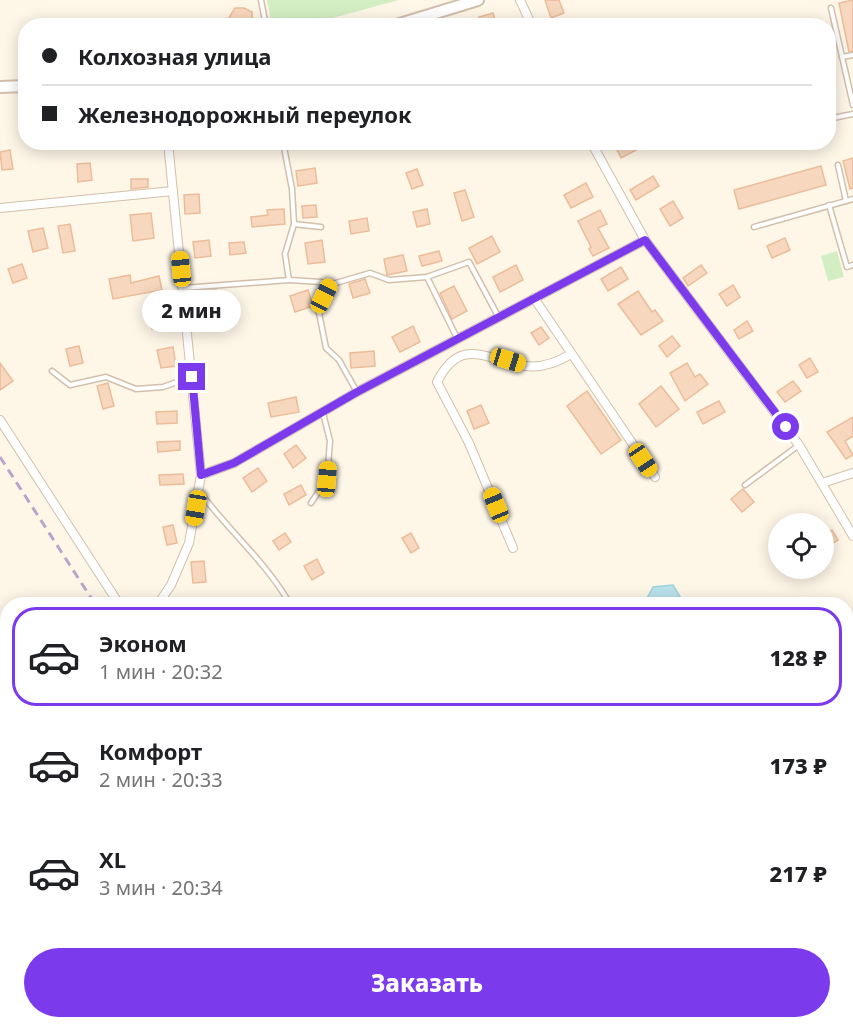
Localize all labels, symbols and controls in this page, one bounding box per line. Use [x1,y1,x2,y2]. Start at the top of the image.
text: Колхозная улица [78,41,271,71]
text: Железнодорожный переулок [78,99,411,129]
car [170,250,192,288]
car [308,276,340,316]
callout: 2 мин [142,290,242,332]
text: 2 мин [161,297,222,324]
car [488,346,528,374]
route end [178,363,205,390]
route start [772,413,799,440]
car [625,440,661,480]
car [316,460,338,498]
car [481,485,511,525]
car [184,489,208,527]
map controls [768,513,834,579]
button: locate [768,513,834,579]
text: Эконом [99,628,187,658]
icon: car [27,630,81,684]
text: 128 ₽ [770,642,827,672]
text: 1 мин · 20:32 [99,658,223,685]
text: Комфорт [99,736,202,766]
icon: car [27,738,81,792]
text: 173 ₽ [770,750,827,780]
text: 2 мин · 20:33 [99,766,223,793]
text: XL [99,844,126,874]
icon: car [27,846,81,900]
text: 217 ₽ [770,858,827,888]
text: 3 мин · 20:34 [99,874,223,901]
button: Заказать [24,948,830,1017]

